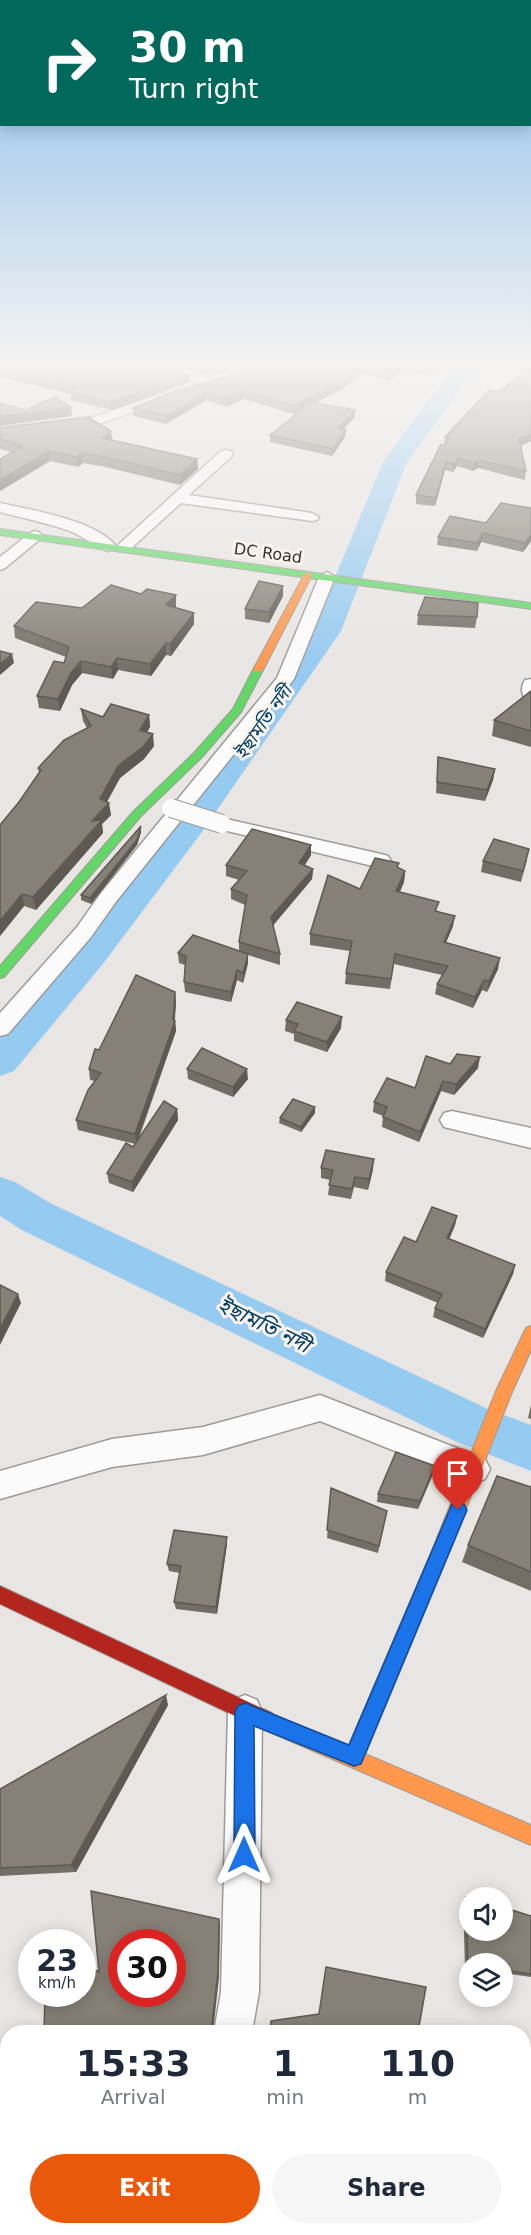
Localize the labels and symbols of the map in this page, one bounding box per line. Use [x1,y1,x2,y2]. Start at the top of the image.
street label: DC Road [233,539,303,567]
water label: ইছামতি নদী [230,678,298,763]
water label: ইছামতি নদী [214,1292,318,1360]
pin [432,1448,483,1510]
position arrow [212,1823,276,1887]
speed limit sign: 30 [108,1929,186,2007]

